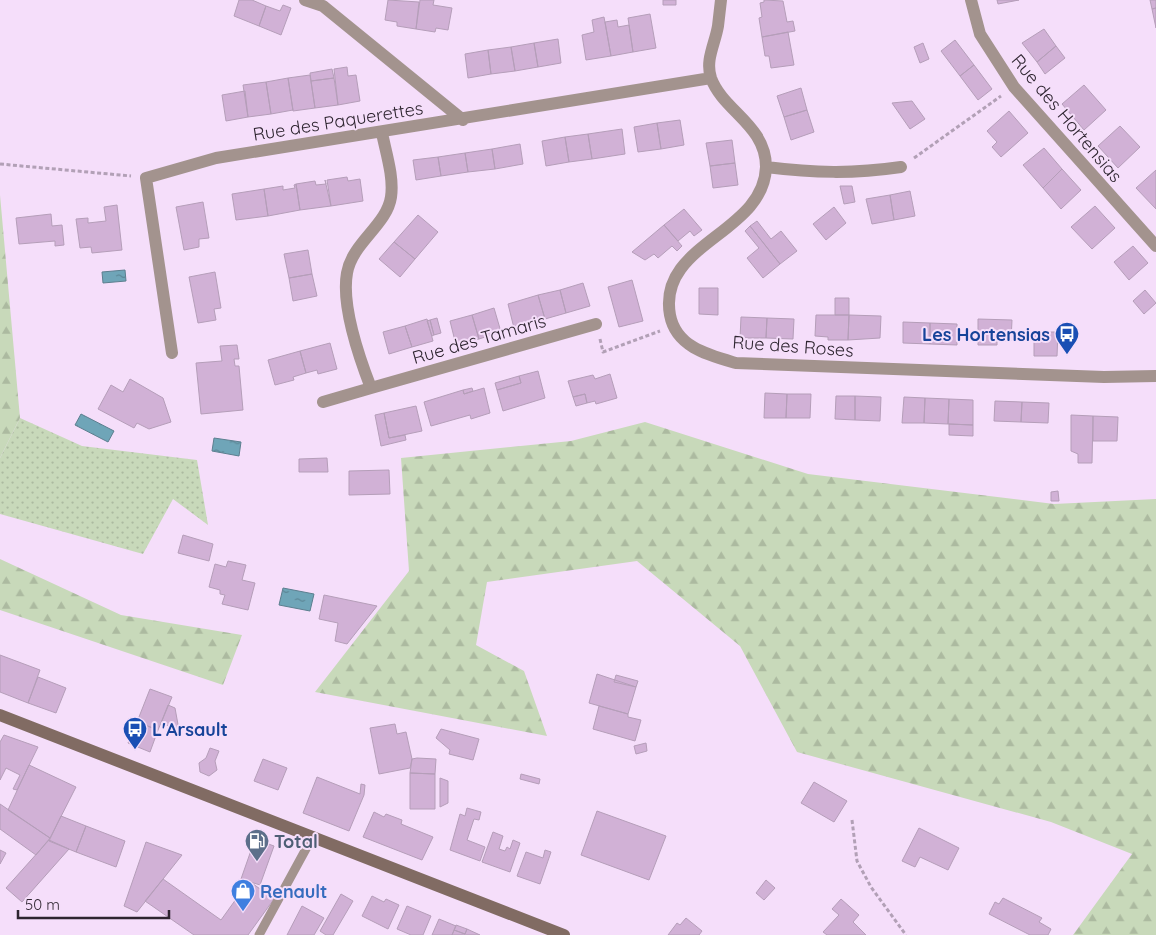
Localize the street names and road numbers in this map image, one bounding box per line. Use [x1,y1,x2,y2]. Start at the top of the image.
street label: Rue des Hortensias [1007,49,1127,187]
street label: Rue des Paquerettes [251,96,425,146]
street label: Rue des Tamaris [409,309,549,369]
street label: Rue des Roses [732,330,854,362]

